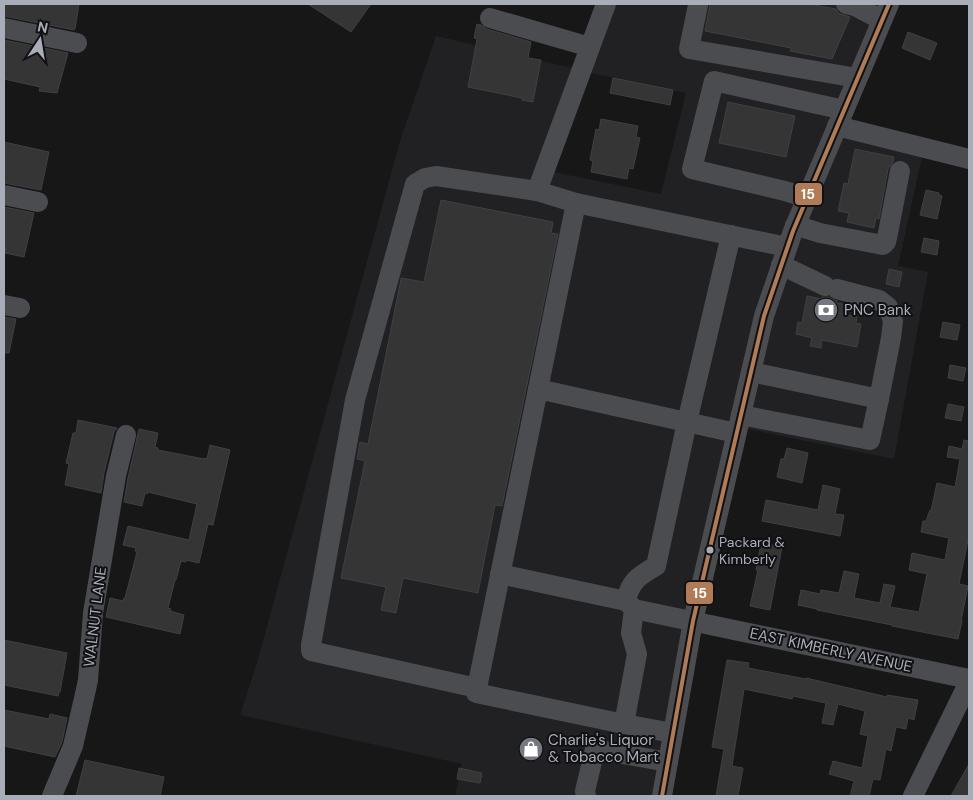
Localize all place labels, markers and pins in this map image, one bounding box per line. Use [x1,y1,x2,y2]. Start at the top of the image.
bank icon: PNC Bank [813,297,839,323]
place label: PNC Bank [844,300,912,320]
place label: Packard & Kimberly [719,533,785,568]
marker: Packard & Kimberly [705,545,715,555]
place label: Charlie's Liquor & Tobacco Mart [548,730,659,767]
shop icon: Charlie's Liquor & Tobacco Mart [518,736,544,762]

